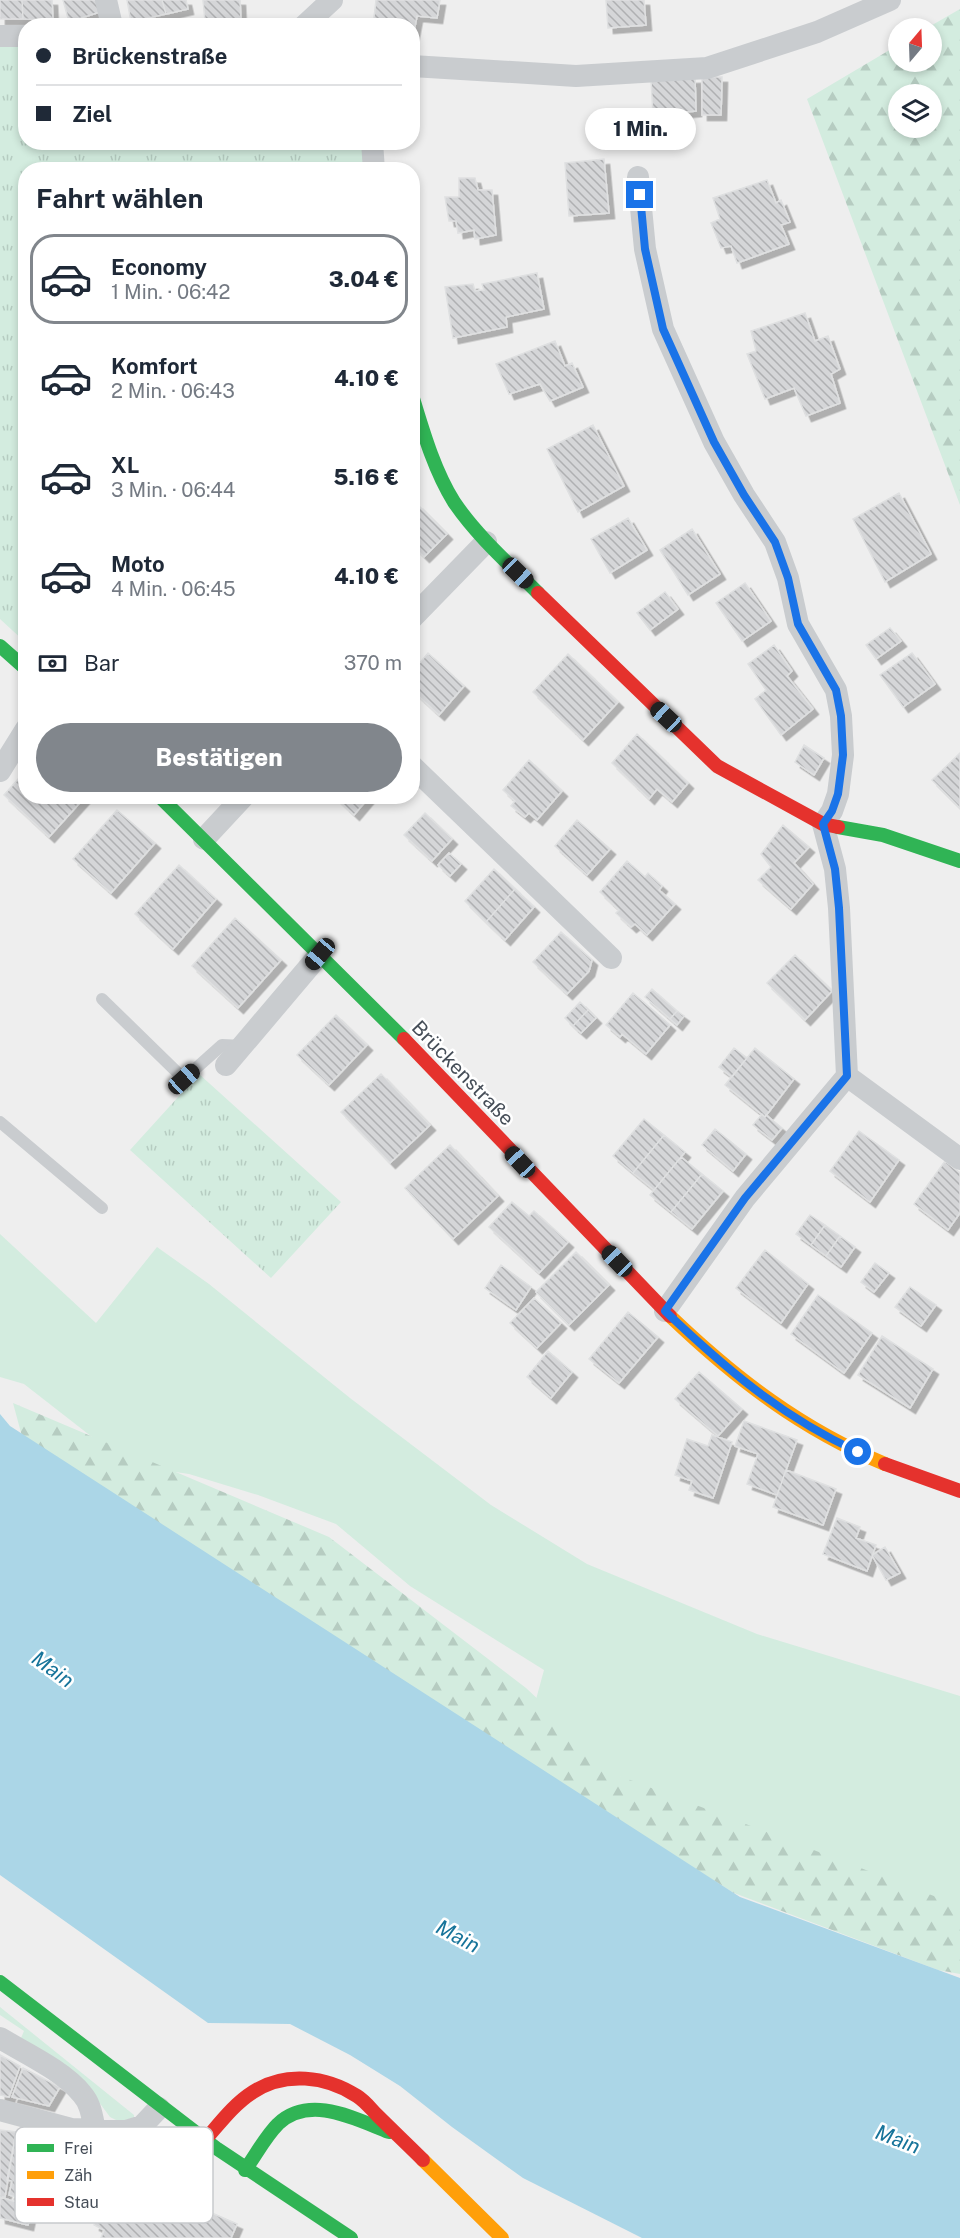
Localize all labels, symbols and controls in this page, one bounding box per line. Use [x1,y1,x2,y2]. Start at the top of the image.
north arrow [888,18,942,72]
map controls [888,18,942,138]
text: Brückenstraße [72,43,227,69]
button: layers [888,84,942,138]
text: Ziel [72,101,112,127]
callout: 1 Min. [584,108,696,150]
text: 1 Min. [613,117,668,141]
route end [626,181,653,208]
text: Fahrt wählen [36,182,204,214]
icon: car [39,252,93,306]
text: Economy [111,254,207,280]
text: 3.04 € [329,266,399,292]
text: 1 Min. · 06:42 [111,280,230,304]
icon: car [39,351,93,405]
text: Komfort [111,353,198,379]
text: 4.10 € [334,365,399,391]
text: 2 Min. · 06:43 [111,379,235,403]
icon: car [39,450,93,504]
text: XL [111,452,139,478]
text: 5.16 € [333,464,399,490]
text: 3 Min. · 06:44 [111,478,235,502]
icon: car [39,549,93,603]
text: Moto [111,551,165,577]
car [499,554,537,592]
text: 4.10 € [334,563,399,589]
text: 4 Min. · 06:45 [111,577,235,601]
icon: cash [36,647,69,680]
text: Bar [84,650,120,676]
text: 370 m [344,651,402,675]
car [647,698,685,736]
button: Bestätigen [36,723,402,792]
car [302,934,338,974]
street label: Brückenstraße [407,1016,519,1130]
car [165,1060,203,1098]
car [501,1143,539,1181]
car [598,1242,636,1280]
route start [844,1438,871,1465]
water label: Main [27,1645,79,1693]
water label: Main [432,1914,484,1958]
water label: Main [872,2119,924,2159]
legend [15,2127,213,2223]
text: Frei [64,2139,93,2158]
text: Zäh [64,2166,92,2185]
text: Stau [64,2193,99,2212]

